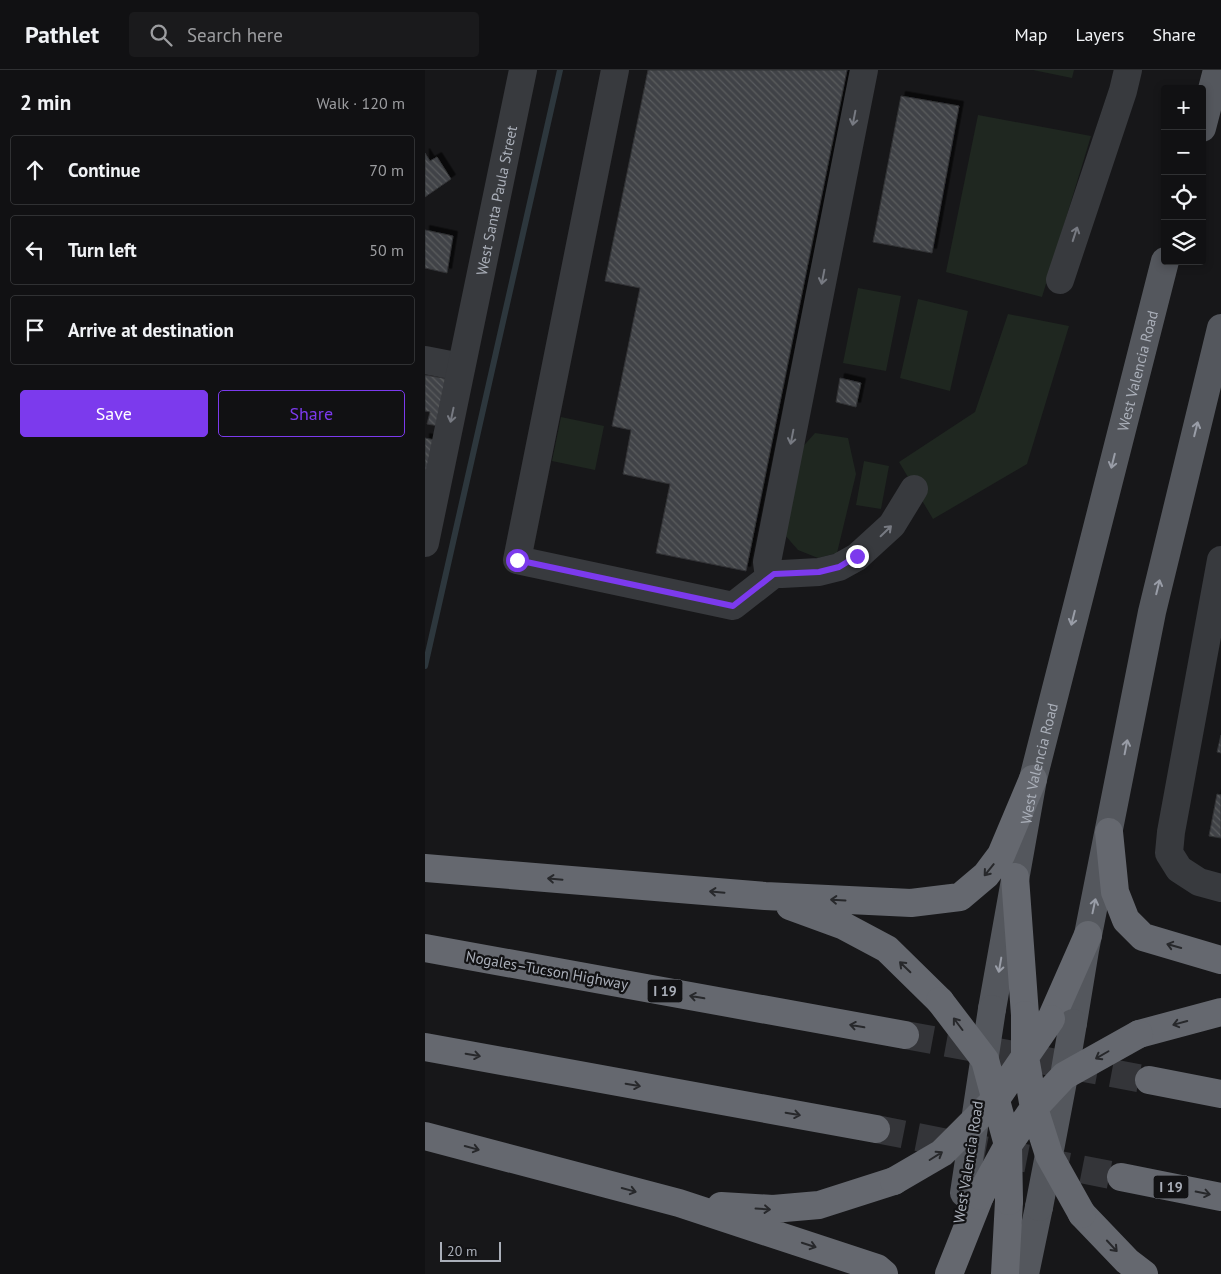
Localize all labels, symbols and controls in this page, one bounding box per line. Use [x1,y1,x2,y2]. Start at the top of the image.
search box [129,12,479,57]
text: Pathlet [25,19,99,50]
icon: search [147,21,175,49]
text: Search here [187,23,283,47]
text: Map [1015,23,1047,46]
text: Layers [1075,23,1124,46]
text: Share [1152,23,1196,46]
map controls [1161,85,1206,265]
button: + [1161,85,1206,130]
text: 2 min [20,89,71,116]
text: Walk · 120 m [316,93,405,113]
one-way arrow [849,109,859,125]
street label: West Santa Paula Street [471,124,521,277]
button: − [1161,130,1206,175]
icon: ahead [21,156,49,184]
text: Continue [68,158,140,182]
text: 70 m [369,160,404,180]
button: locate [1161,175,1206,220]
button: layers [1161,220,1206,265]
one-way arrow [1071,226,1081,242]
icon: left [21,236,49,264]
text: Turn left [68,238,137,262]
text: 50 m [369,240,404,260]
one-way arrow [818,269,827,285]
street label: West Valencia Road [1113,308,1162,433]
icon: arrive [21,316,49,344]
text: Arrive at destination [68,318,234,342]
button: Save [20,390,208,437]
button: Share [218,390,405,437]
one-way arrow [446,407,456,423]
one-way arrow [1192,422,1202,438]
one-way arrow [786,428,796,444]
one-way arrow [1108,452,1118,468]
one-way arrow [880,525,892,537]
route end [846,545,869,568]
route start [506,549,529,572]
one-way arrow [1154,580,1163,596]
one-way arrow [1068,610,1078,626]
street label: West Valencia Road [1016,701,1062,826]
one-way arrow [1121,739,1131,755]
one-way arrow [984,863,995,876]
one-way arrow [547,874,563,884]
one-way arrow [709,888,725,897]
one-way arrow [830,895,846,904]
one-way arrow [1090,898,1099,914]
one-way arrow [1167,941,1183,951]
street label: Nogales–Tucson Highway [464,946,630,994]
one-way arrow [994,957,1004,973]
one-way arrow [899,961,911,973]
road number: I 19 [647,979,683,1002]
one-way arrow [689,991,705,1001]
one-way arrow [953,1017,963,1031]
one-way arrow [1172,1018,1188,1028]
one-way arrow [849,1021,865,1030]
one-way arrow [1094,1050,1109,1060]
one-way arrow [465,1051,481,1061]
one-way arrow [624,1080,640,1090]
street label: West Valencia Road [949,1099,987,1225]
one-way arrow [784,1109,800,1119]
one-way arrow [464,1144,480,1153]
one-way arrow [928,1151,942,1161]
road number: I 19 [1153,1176,1189,1198]
one-way arrow [621,1185,637,1195]
one-way arrow [1194,1189,1210,1199]
one-way arrow [755,1204,771,1213]
scale bar [440,1239,501,1262]
one-way arrow [1106,1239,1118,1252]
one-way arrow [801,1241,817,1251]
text: 20 m [447,1242,477,1260]

